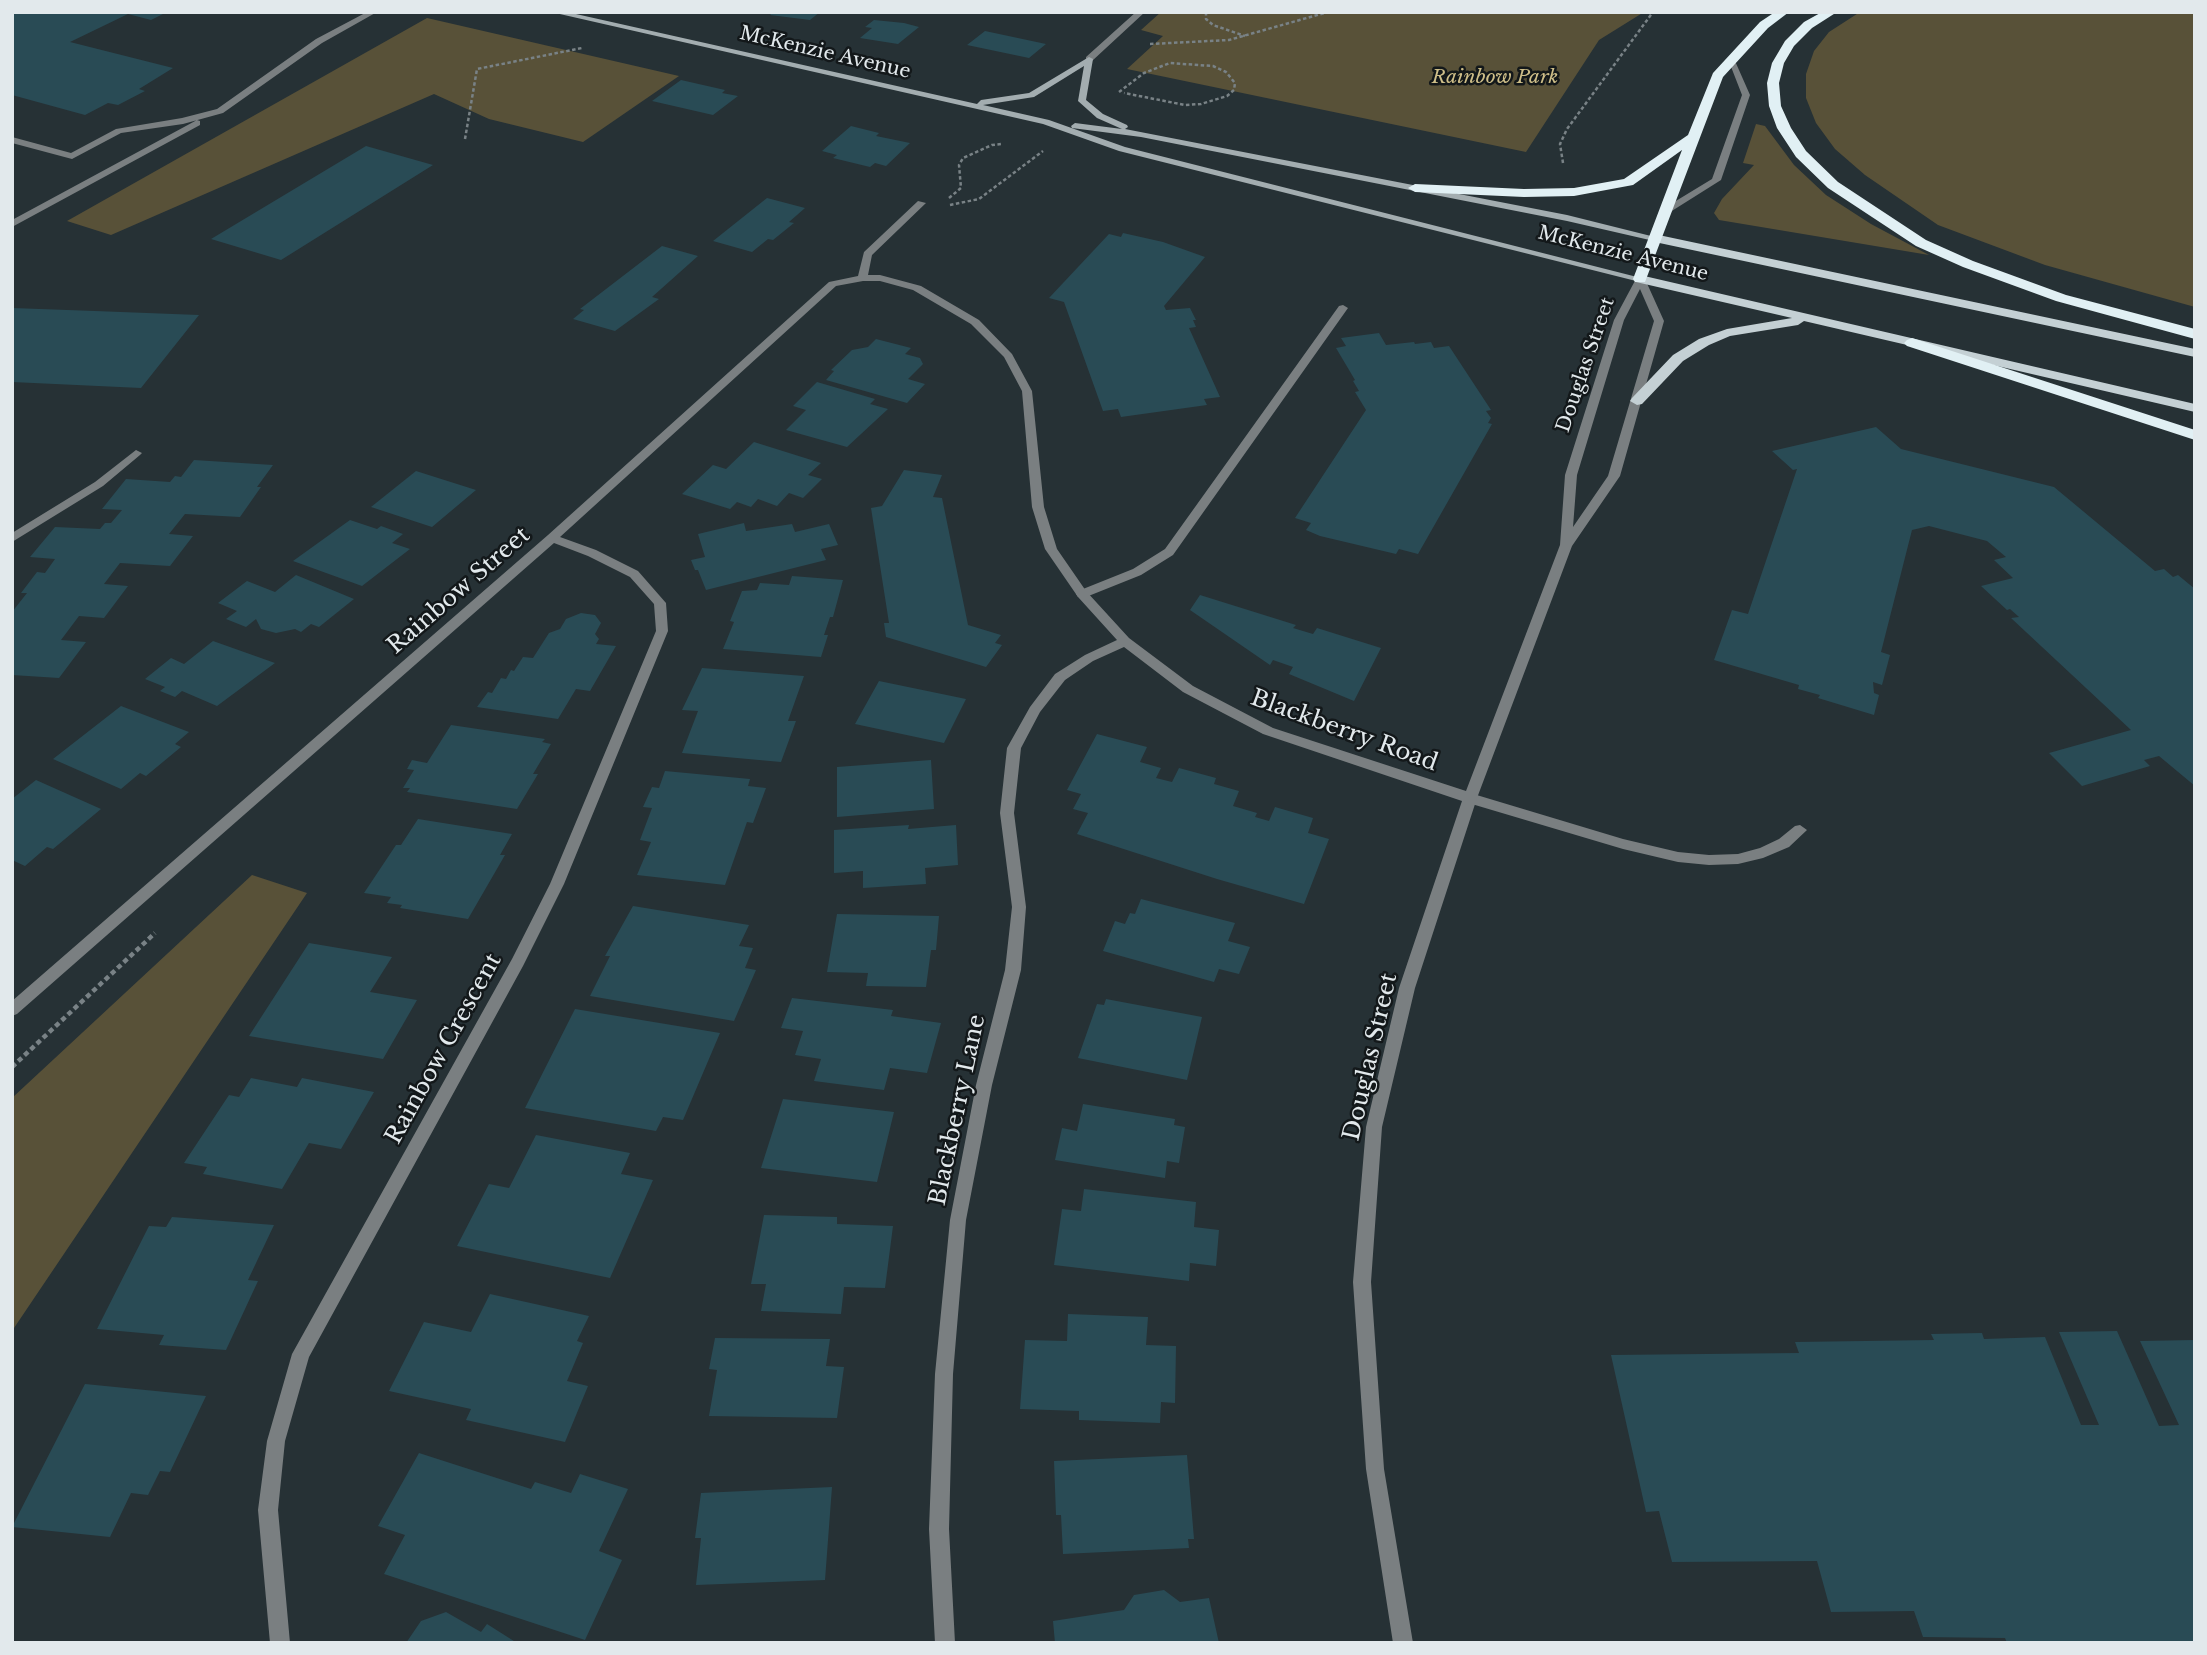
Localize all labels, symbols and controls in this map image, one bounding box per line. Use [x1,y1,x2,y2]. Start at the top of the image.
street label: McKenzie Avenue [737,22,913,84]
park label: Rainbow Park [1432,67,1558,89]
street label: McKenzie Avenue [1536,222,1710,286]
street label: Douglas Street [1552,295,1620,435]
street label: Rainbow Street [382,522,536,660]
street label: Blackberry Road [1247,684,1441,778]
street label: Rainbow Crescent [380,949,508,1149]
street label: Douglas Street [1338,971,1404,1143]
street label: Blackberry Lane [924,1012,992,1208]

